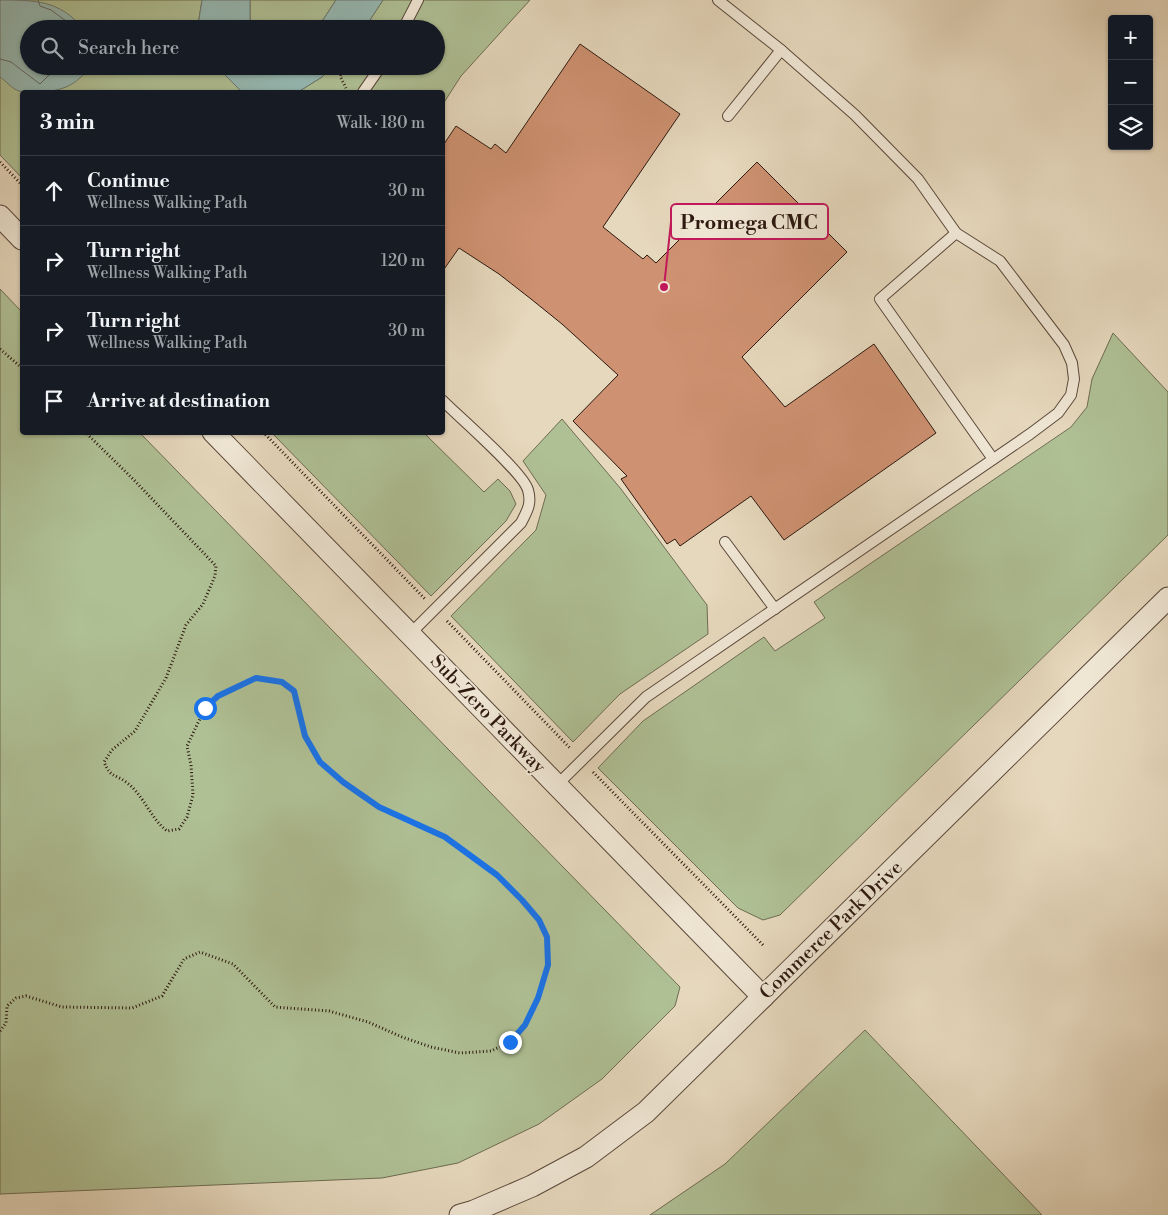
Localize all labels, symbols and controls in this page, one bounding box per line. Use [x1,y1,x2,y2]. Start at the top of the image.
map controls [1108,15,1153,150]
button: + [1108,15,1153,60]
search box [20,20,445,75]
icon: search [38,34,66,62]
text: Search here [78,36,179,60]
button: − [1108,60,1153,105]
button: layers [1108,105,1153,150]
text: 3 min [40,110,95,136]
text: Walk · 180 m [337,113,425,133]
text: Continue [87,169,170,193]
icon: ahead [40,177,68,205]
text: 30 m [388,181,425,201]
text: Wellness Walking Path [87,193,248,213]
callout: Promega CMC [671,204,828,239]
text: Promega CMC [680,211,818,236]
text: Turn right [87,239,180,263]
icon: right [40,247,68,275]
text: 120 m [381,251,425,271]
text: Wellness Walking Path [87,263,248,283]
text: Turn right [87,309,180,333]
icon: right [40,317,68,345]
text: 30 m [388,321,425,341]
text: Wellness Walking Path [87,333,248,353]
icon: arrive [40,387,68,415]
text: Arrive at destination [87,389,270,413]
street label: Sub-Zero Parkway [425,650,551,779]
route start [194,697,217,720]
street label: Commerce Park Drive [755,856,907,1004]
route end [499,1031,522,1054]

